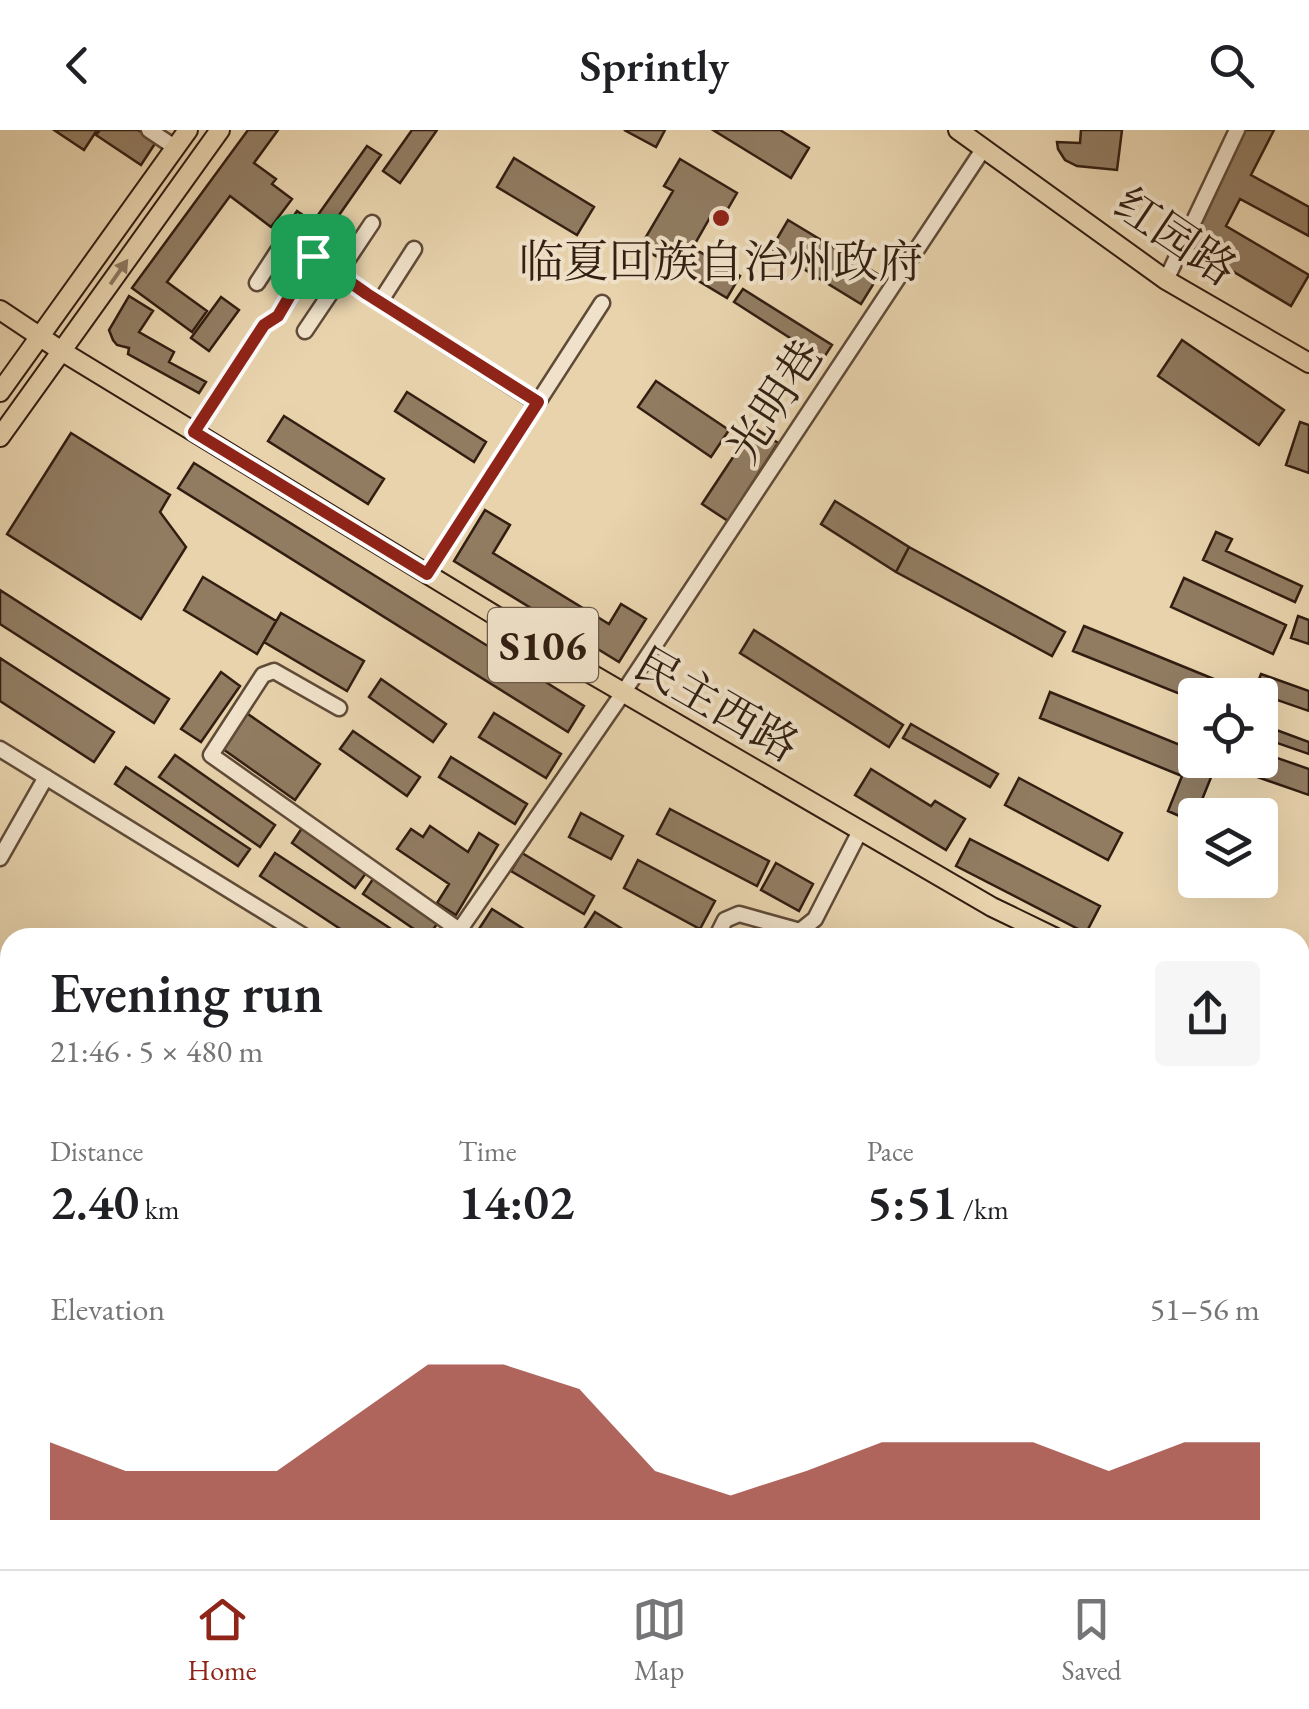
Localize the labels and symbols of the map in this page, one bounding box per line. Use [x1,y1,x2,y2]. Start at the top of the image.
street label: 红园路 [1104,174,1248,298]
marker: 临夏回族自治州政府 [710,207,732,229]
pin [271,214,356,299]
place label: 临夏回族自治州政府 [518,232,924,290]
one-way arrow [109,259,128,286]
street label: 光明巷 [713,329,835,473]
road number: S106 [488,608,598,682]
street label: 民主西路 [625,634,809,774]

